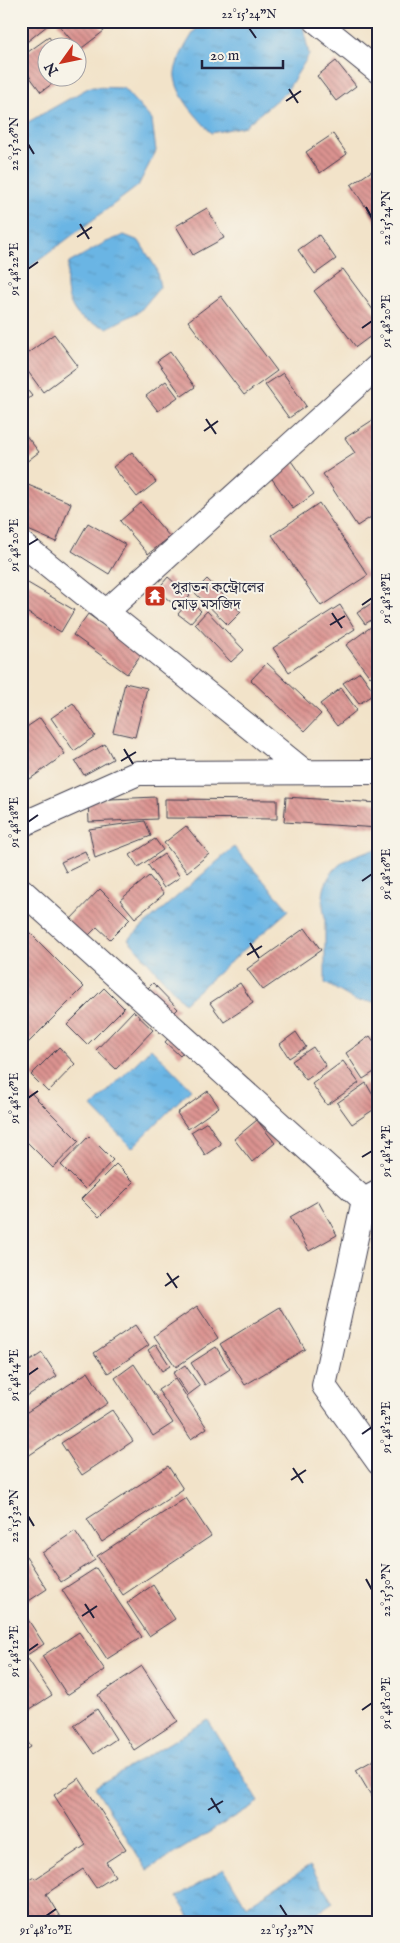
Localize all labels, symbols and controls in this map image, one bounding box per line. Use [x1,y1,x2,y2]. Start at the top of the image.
text: 22°15'24"N [221,7,277,22]
north arrow [38,38,88,88]
scale bar [202,38,284,70]
text: 20 m [210,46,240,65]
text: N [41,59,63,79]
text: 22°15'26"N [7,116,22,171]
text: 22°15'24"N [379,190,394,246]
text: 91°48'22"E [7,243,22,296]
text: 91°48'20"E [379,294,394,349]
text: 91°48'20"E [7,518,22,573]
text: 91°48'18"E [379,573,394,624]
place label: পুরাতন কন্ট্রোলের মোড় মসজিদ [171,578,266,614]
temple icon: পুরাতন কন্ট্রোলের মোড় মসজিদ [143,584,167,608]
text: 91°48'18"E [7,797,22,848]
text: 91°48'16"E [379,848,394,901]
text: 91°48'16"E [7,1072,22,1125]
text: 91°48'14"E [379,1125,394,1178]
text: 91°48'14"E [7,1349,22,1402]
text: 91°48'12"E [379,1401,394,1454]
text: 22°15'32"N [7,1489,22,1543]
text: 22°15'30"N [379,1562,394,1617]
text: 91°48'12"E [7,1625,22,1678]
text: 91°48'10"E [379,1677,394,1730]
text: 91°48'10"E [19,1923,72,1938]
text: 22°15'32"N [260,1923,314,1938]

